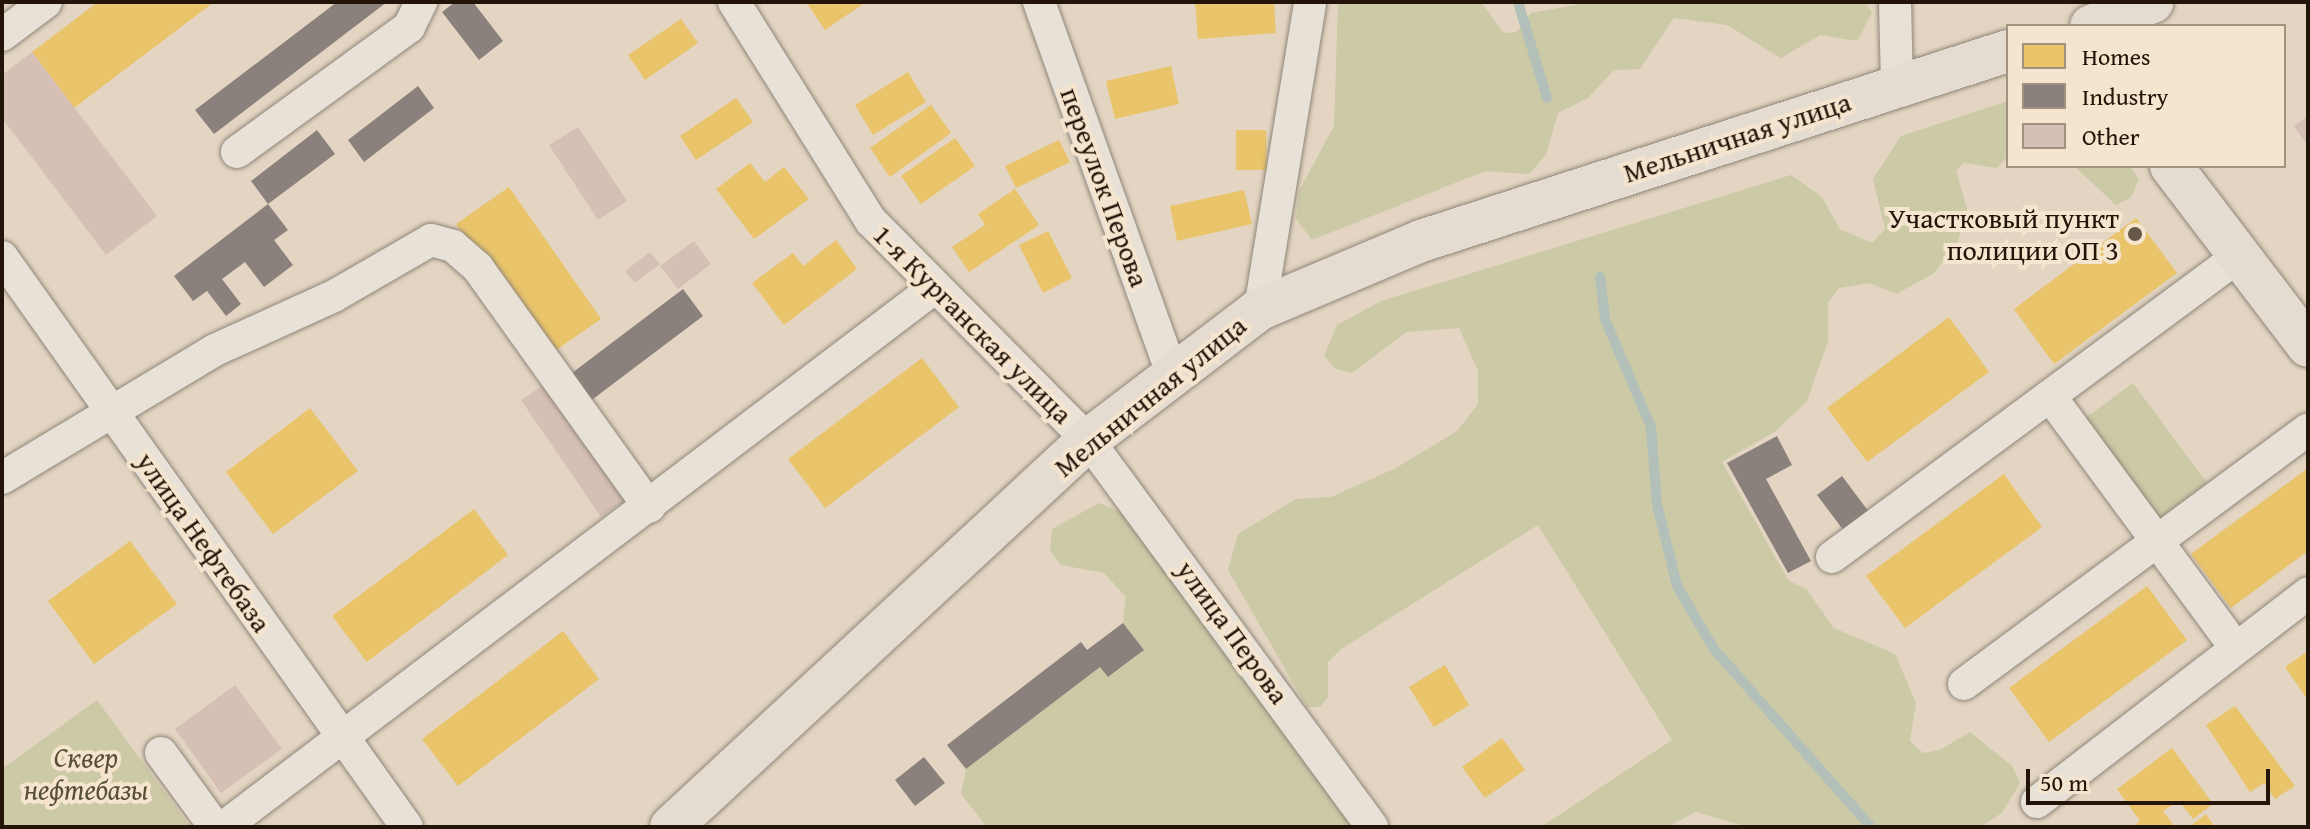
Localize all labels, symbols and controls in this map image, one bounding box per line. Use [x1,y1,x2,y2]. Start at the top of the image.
legend [2006,24,2286,168]
text: Homes [2082,39,2151,74]
text: Industry [2082,79,2169,114]
street label: переулок Перова [1053,83,1157,291]
street label: Мельничная улица [1619,84,1855,190]
text: Other [2082,119,2140,154]
place label: Участковый пункт полиции ОП 3 [1888,201,2119,267]
street label: 1-я Курганская улица [866,217,1080,431]
marker: Участковый пункт полиции ОП 3 [2126,225,2144,243]
street label: Мельничная улица [1047,308,1253,484]
street label: улица Нефтебаза [129,446,279,638]
street label: улица Перова [1170,554,1296,710]
park label: Сквер нефтебазы [24,740,148,806]
scale bar [2030,753,2274,803]
text: 50 m [2040,765,2088,800]

